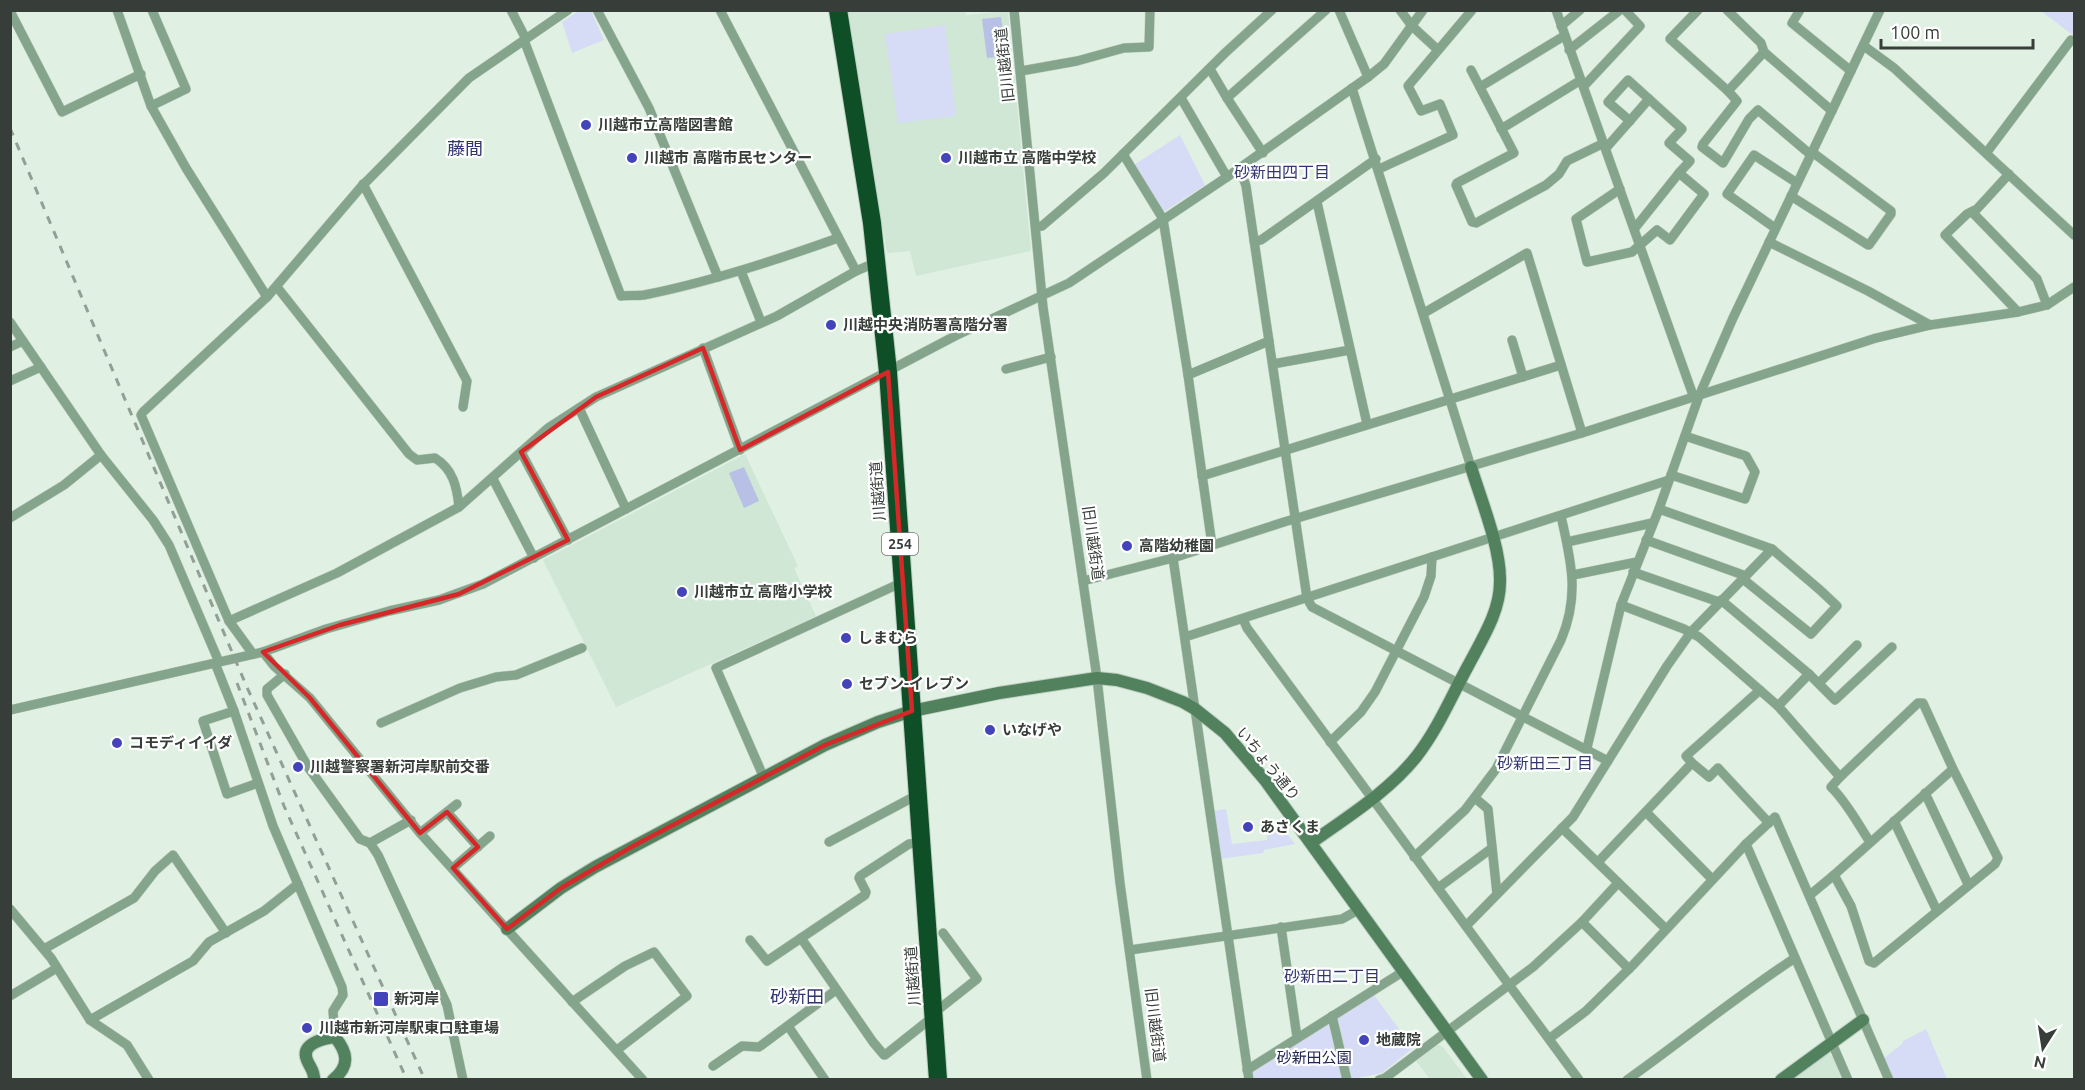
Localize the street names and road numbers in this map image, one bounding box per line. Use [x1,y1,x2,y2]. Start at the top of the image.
street label: 旧川越街道 [992,27,1017,103]
street label: 川越街道 [867,461,888,522]
street label: 旧川越街道 [1080,505,1107,581]
road number: 254 [882,533,918,555]
street label: いちょう通り [1233,723,1303,804]
street label: 川越街道 [902,946,923,1007]
street label: 旧川越街道 [1142,987,1169,1063]

